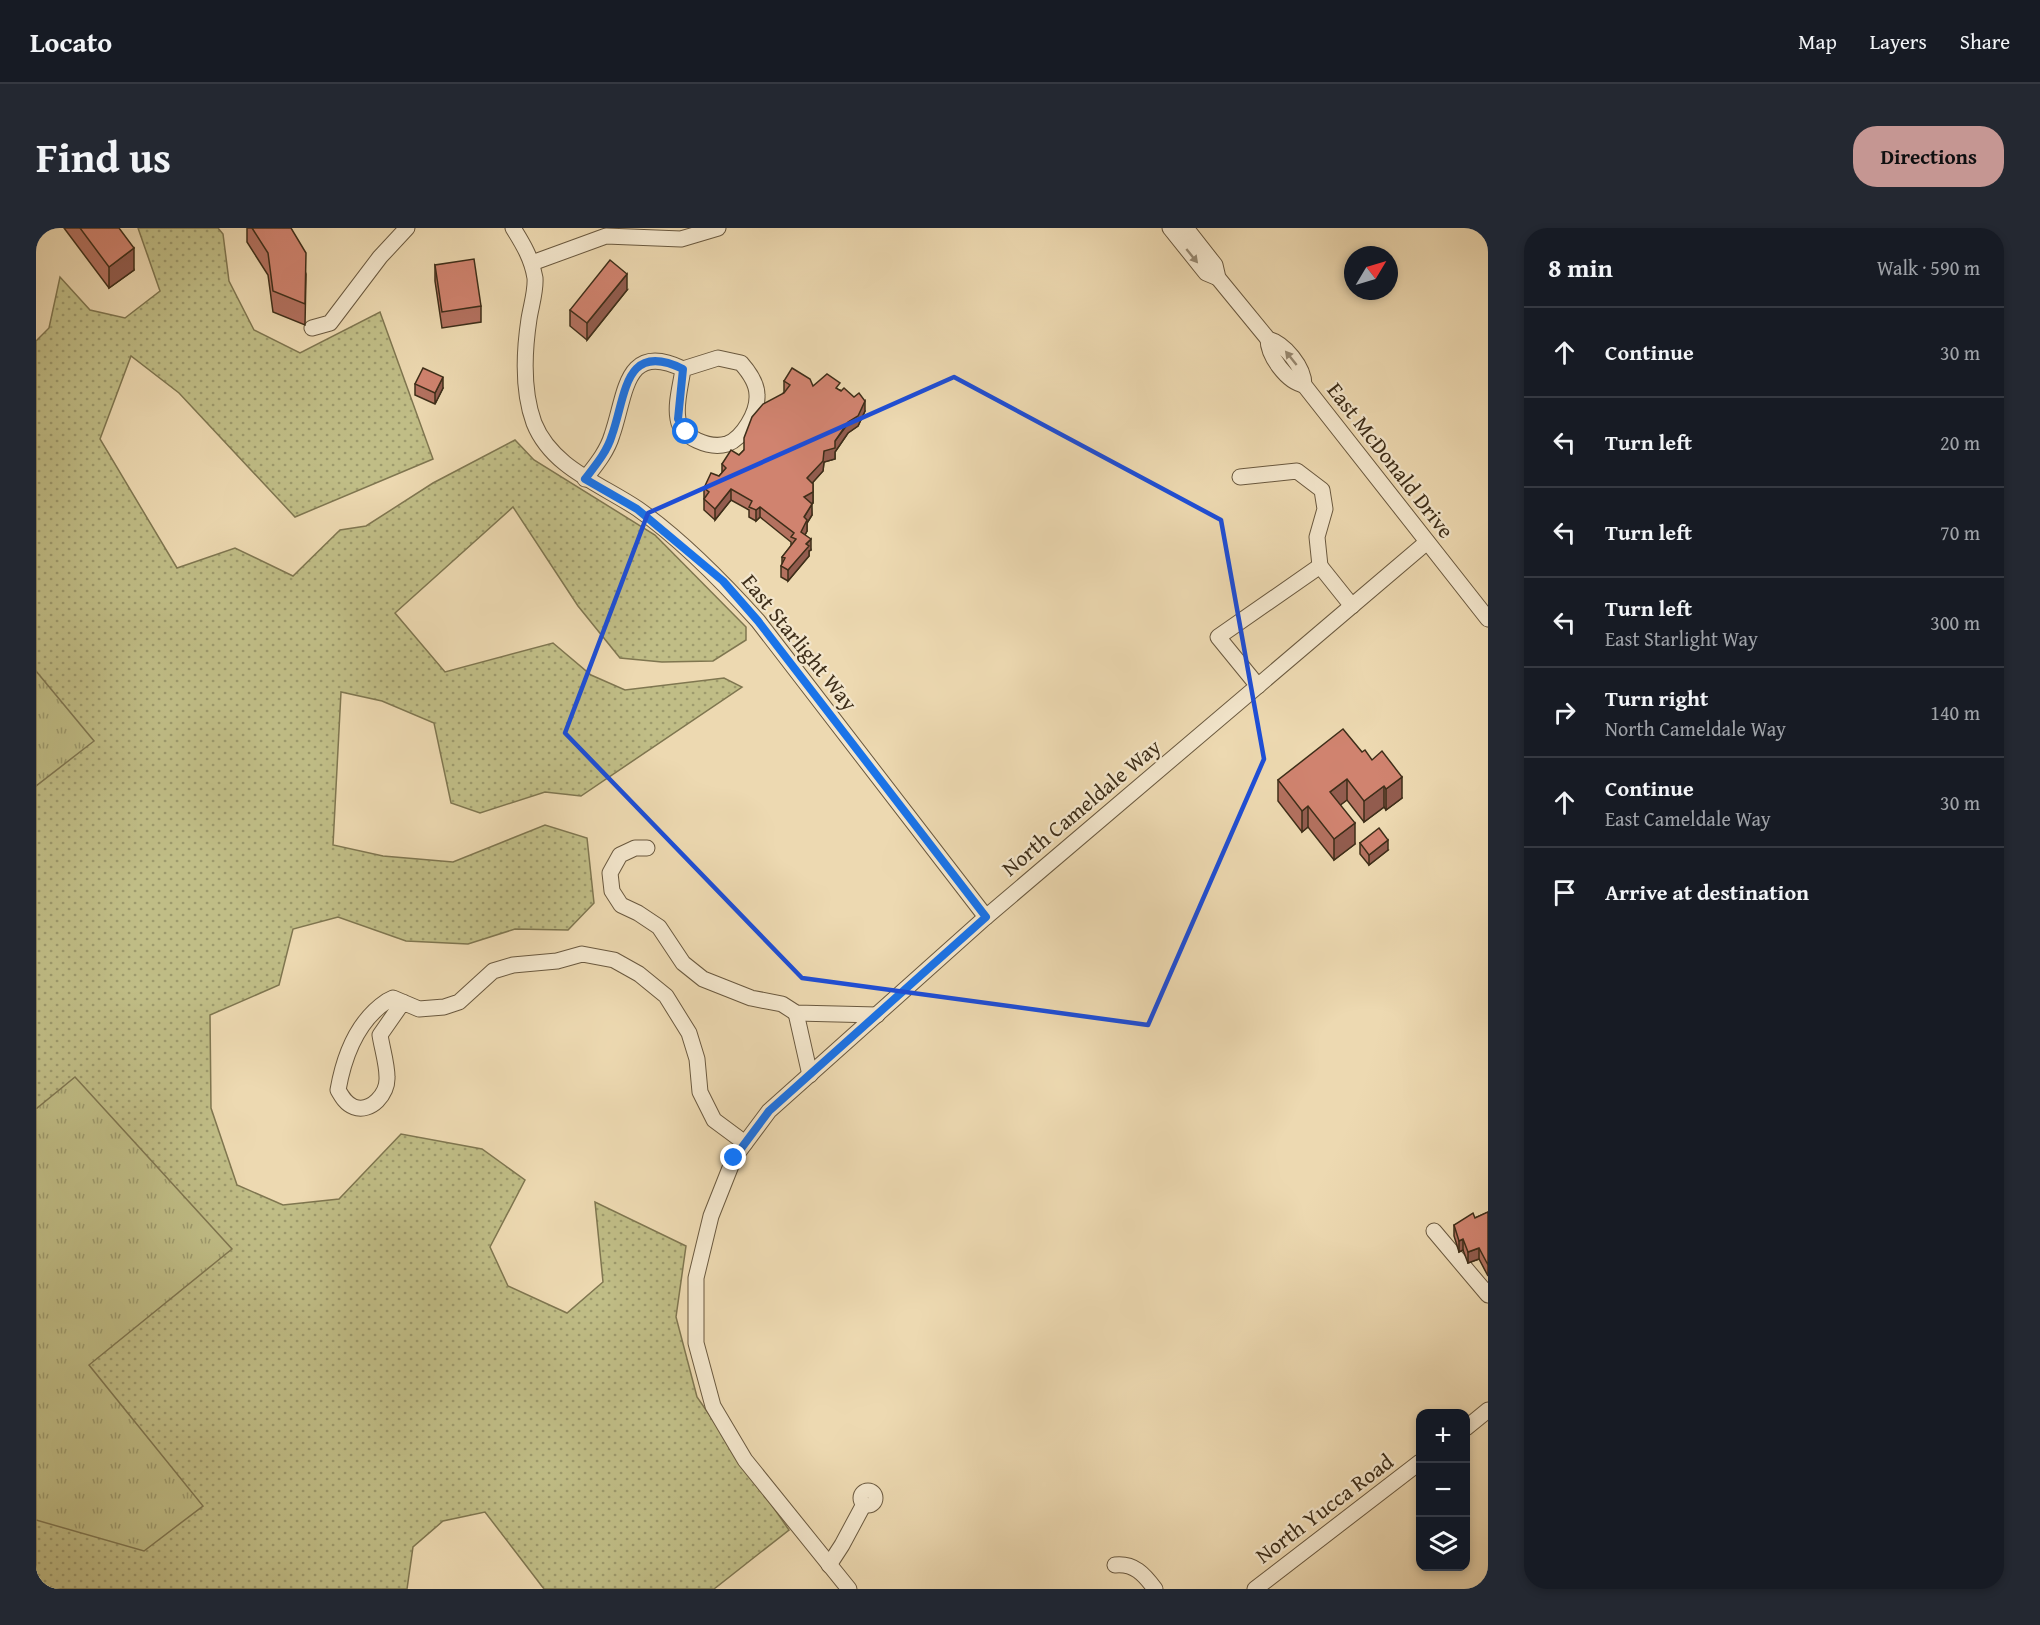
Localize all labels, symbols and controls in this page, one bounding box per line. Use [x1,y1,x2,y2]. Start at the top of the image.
text: Locato [30,21,112,62]
text: Map [1798,26,1837,57]
text: Layers [1870,26,1927,57]
text: Share [1960,26,2010,57]
text: Find us [36,126,171,187]
button: Directions [1853,126,2004,187]
north arrow [1344,246,1398,300]
one-way arrow [1186,248,1198,263]
text: 8 min [1548,248,1613,287]
text: Walk · 590 m [1877,253,1980,282]
icon: ahead [1548,336,1581,369]
text: Continue [1605,336,1694,368]
text: 30 m [1940,338,1980,367]
one-way arrow [1285,350,1298,366]
street label: East McDonald Drive [1320,375,1462,545]
route start [672,418,698,444]
icon: left [1548,426,1581,459]
text: Turn left [1605,426,1692,458]
text: 20 m [1940,428,1980,457]
icon: left [1548,516,1581,549]
text: Turn left [1605,516,1692,548]
text: 70 m [1940,518,1980,547]
street label: East Starlight Way [735,567,865,718]
text: Turn left [1605,592,1692,624]
icon: left [1548,606,1581,639]
text: 300 m [1930,608,1980,637]
text: East Starlight Way [1605,624,1758,653]
text: Turn right [1605,682,1708,714]
icon: right [1548,696,1581,729]
text: 140 m [1930,698,1980,727]
text: North Cameldale Way [1605,714,1786,743]
street label: North Cameldale Way [994,731,1168,883]
text: Continue [1605,772,1694,804]
icon: ahead [1548,786,1581,819]
text: 30 m [1940,788,1980,817]
text: East Cameldale Way [1605,804,1771,833]
icon: arrive [1548,876,1581,909]
text: Arrive at destination [1605,876,1809,908]
route end [720,1144,746,1170]
map controls [1416,1409,1470,1571]
button: + [1416,1409,1470,1463]
street label: North Yucca Road [1248,1445,1400,1571]
button: − [1416,1463,1470,1517]
button: layers [1416,1517,1470,1571]

